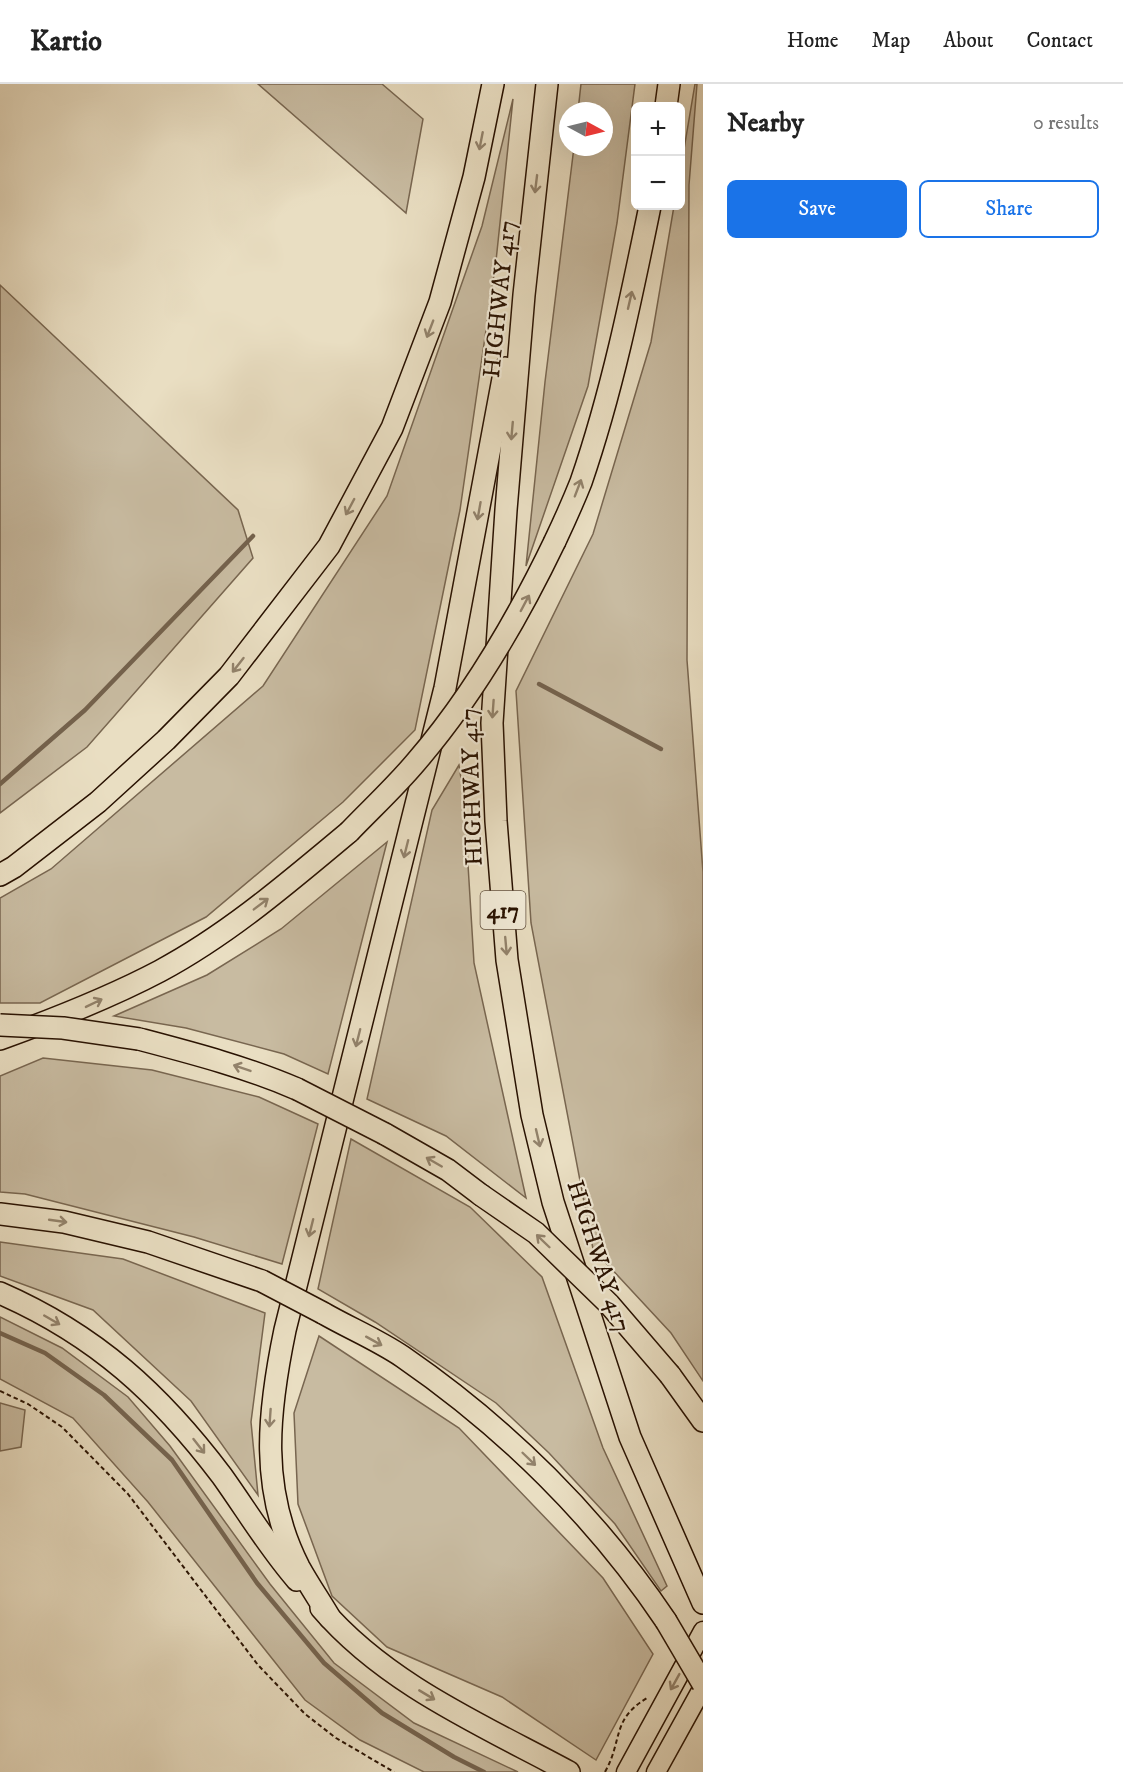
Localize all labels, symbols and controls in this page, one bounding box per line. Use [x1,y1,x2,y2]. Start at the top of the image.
text: Kartio [30,24,102,59]
text: Home [787,28,839,54]
text: Map [872,28,910,54]
text: About [943,28,994,54]
text: Contact [1027,28,1093,54]
north arrow [559,102,613,156]
map controls [631,102,685,210]
button: + [631,102,685,156]
text: Nearby [727,107,804,140]
text: 0 results [1033,111,1099,136]
one-way arrow [475,131,486,151]
button: − [631,156,685,210]
one-way arrow [530,173,541,193]
button: Save [727,180,907,238]
button: Share [919,180,1099,238]
street label: HIGHWAY 417 [477,219,523,379]
one-way arrow [625,291,637,310]
one-way arrow [424,319,435,338]
one-way arrow [506,421,517,440]
one-way arrow [573,479,584,497]
one-way arrow [344,498,356,515]
one-way arrow [473,501,484,521]
one-way arrow [519,595,531,613]
one-way arrow [231,657,244,673]
one-way arrow [487,699,498,719]
street label: HIGHWAY 417 [454,707,490,867]
one-way arrow [399,840,411,859]
road number: 417 [480,891,526,929]
one-way arrow [252,897,268,910]
one-way arrow [500,935,511,955]
one-way arrow [84,996,102,1008]
one-way arrow [352,1029,364,1048]
one-way arrow [233,1062,252,1073]
one-way arrow [532,1128,544,1147]
one-way arrow [426,1156,443,1168]
street label: HIGHWAY 417 [559,1176,637,1336]
one-way arrow [48,1216,67,1227]
one-way arrow [305,1218,316,1237]
one-way arrow [536,1234,551,1248]
one-way arrow [43,1314,60,1326]
one-way arrow [365,1335,382,1347]
one-way arrow [265,1408,276,1428]
one-way arrow [192,1438,205,1454]
one-way arrow [521,1452,536,1466]
one-way arrow [669,1673,680,1691]
one-way arrow [418,1689,435,1701]

